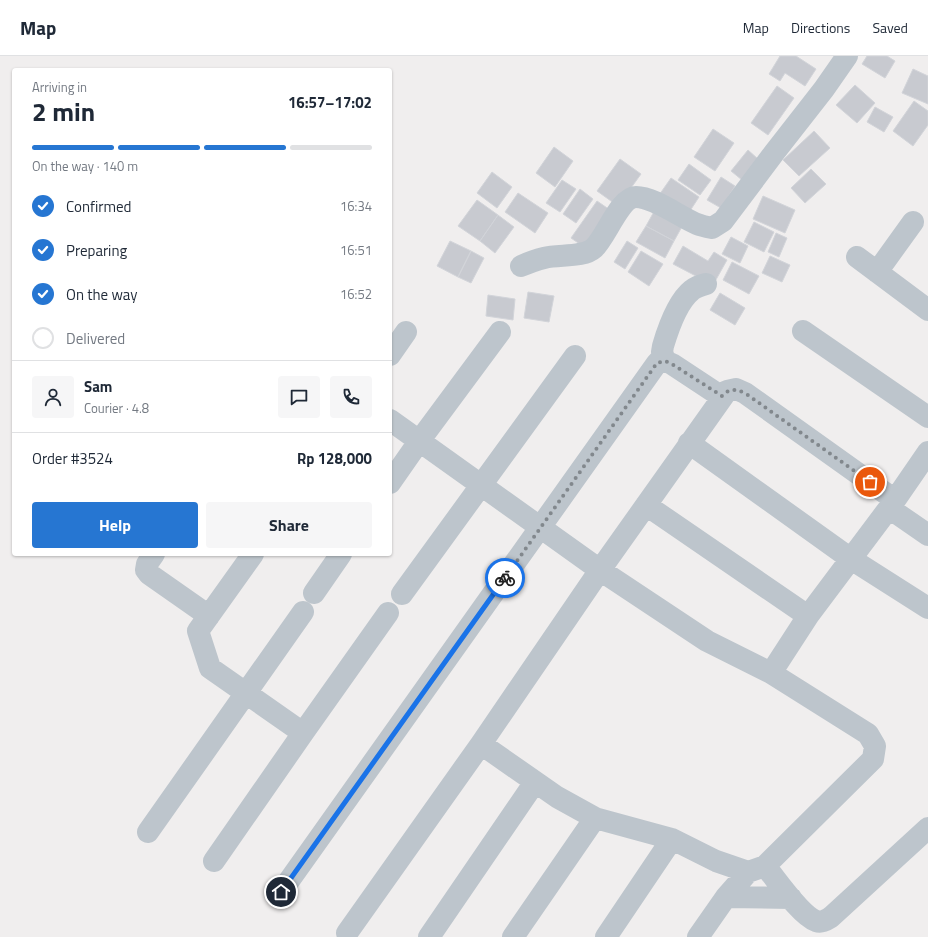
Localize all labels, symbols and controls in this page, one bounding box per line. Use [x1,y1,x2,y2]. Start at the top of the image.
text: Map [20,13,56,42]
text: Map [743,17,769,38]
text: Directions [791,17,850,38]
text: Saved [872,17,908,38]
text: Arriving in [32,77,87,97]
text: 16:57–17:02 [288,91,372,114]
text: 2 min [32,92,95,131]
text: On the way · 140 m [32,156,138,176]
icon: check [32,195,54,217]
text: Confirmed [66,195,131,218]
text: 16:34 [340,196,372,216]
icon: check [32,239,54,261]
text: Preparing [66,239,127,262]
text: 16:51 [340,240,372,260]
icon: check [32,283,54,305]
text: On the way [66,283,138,306]
text: 16:52 [340,284,372,304]
text: Delivered [66,327,125,350]
text: Sam [84,375,112,398]
button: person [32,376,74,418]
button: chat [278,376,320,418]
button: phone [330,376,372,418]
text: Courier · 4.8 [84,398,149,418]
text: Order #3524 [32,447,113,470]
text: Rp 128,000 [297,447,372,470]
pin [853,465,887,499]
icon: bag [859,471,881,493]
button: Help [32,502,198,548]
button: Share [206,502,372,548]
courier [485,558,525,598]
icon: bike [494,567,516,589]
pin [264,875,298,909]
icon: home [270,881,292,903]

